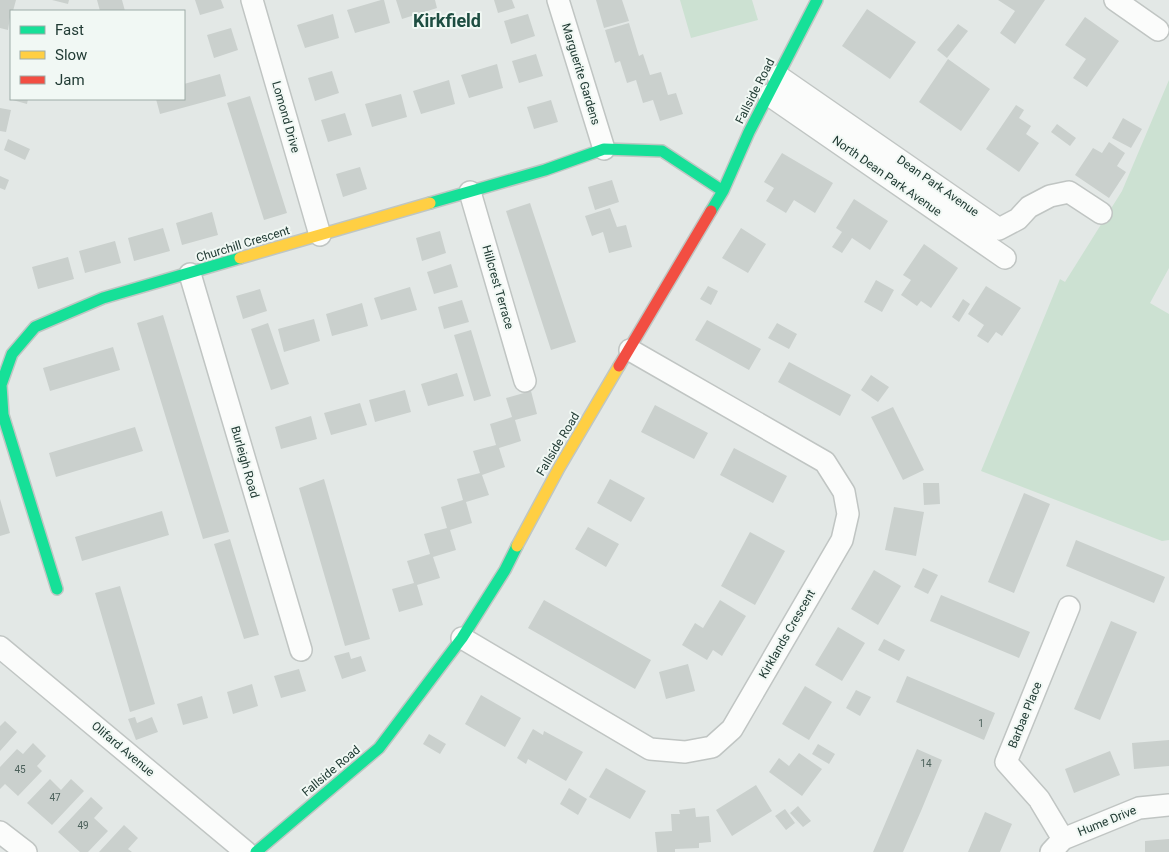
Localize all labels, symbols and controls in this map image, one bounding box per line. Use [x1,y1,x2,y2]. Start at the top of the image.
legend [10,10,185,100]
district label: Kirkfield [413,10,481,31]
text: Fast [55,21,84,39]
street label: Marguerite Gardens [559,21,603,127]
text: Slow [55,46,87,64]
street label: Fallside Road [733,56,777,126]
text: Jam [55,71,85,89]
street label: Lomond Drive [269,79,303,155]
street label: North Dean Park Avenue [830,133,944,219]
street label: Dean Park Avenue [894,152,982,220]
street label: Churchill Crescent [195,223,292,265]
street label: Hillcrest Terrace [479,243,517,331]
street label: Fallside Road [534,410,582,478]
street label: Burleigh Road [228,424,262,500]
street label: Kirklands Crescent [756,587,818,681]
street label: Barbae Place [1005,680,1045,750]
house number: 1 [978,718,984,729]
street label: Olifard Avenue [89,719,157,779]
street label: Fallside Road [299,743,363,799]
house number: 14 [920,758,932,769]
house number: 45 [14,764,26,775]
house number: 47 [49,792,61,803]
street label: Hume Drive [1076,803,1138,839]
house number: 49 [77,820,89,831]

